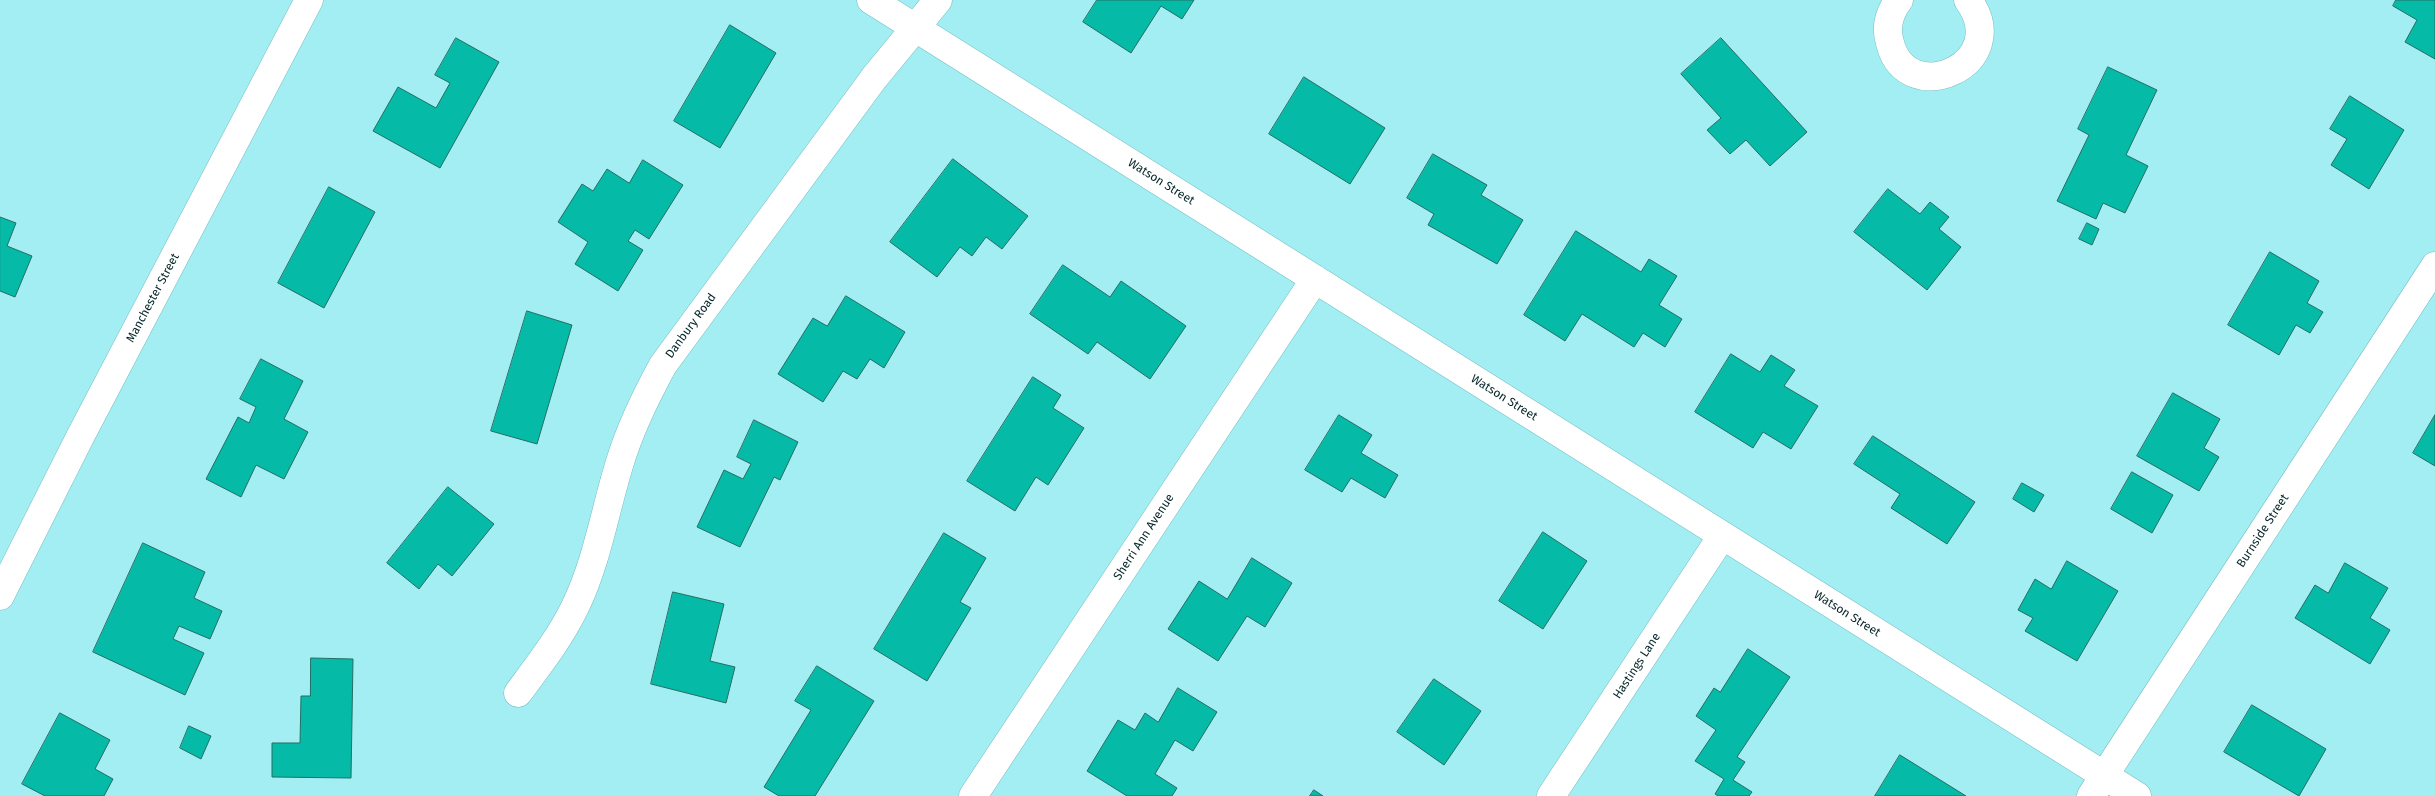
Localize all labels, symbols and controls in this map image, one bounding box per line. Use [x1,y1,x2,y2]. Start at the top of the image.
street label: Watson Street [1125,156,1197,208]
street label: Manchester Street [123,251,183,345]
street label: Danbury Road [663,291,719,361]
street label: Watson Street [1468,372,1540,424]
street label: Sherri Ann Avenue [1111,491,1177,583]
street label: Burnside Street [2234,492,2292,570]
street label: Watson Street [1811,588,1883,640]
street label: Hastings Lane [1610,630,1664,702]

